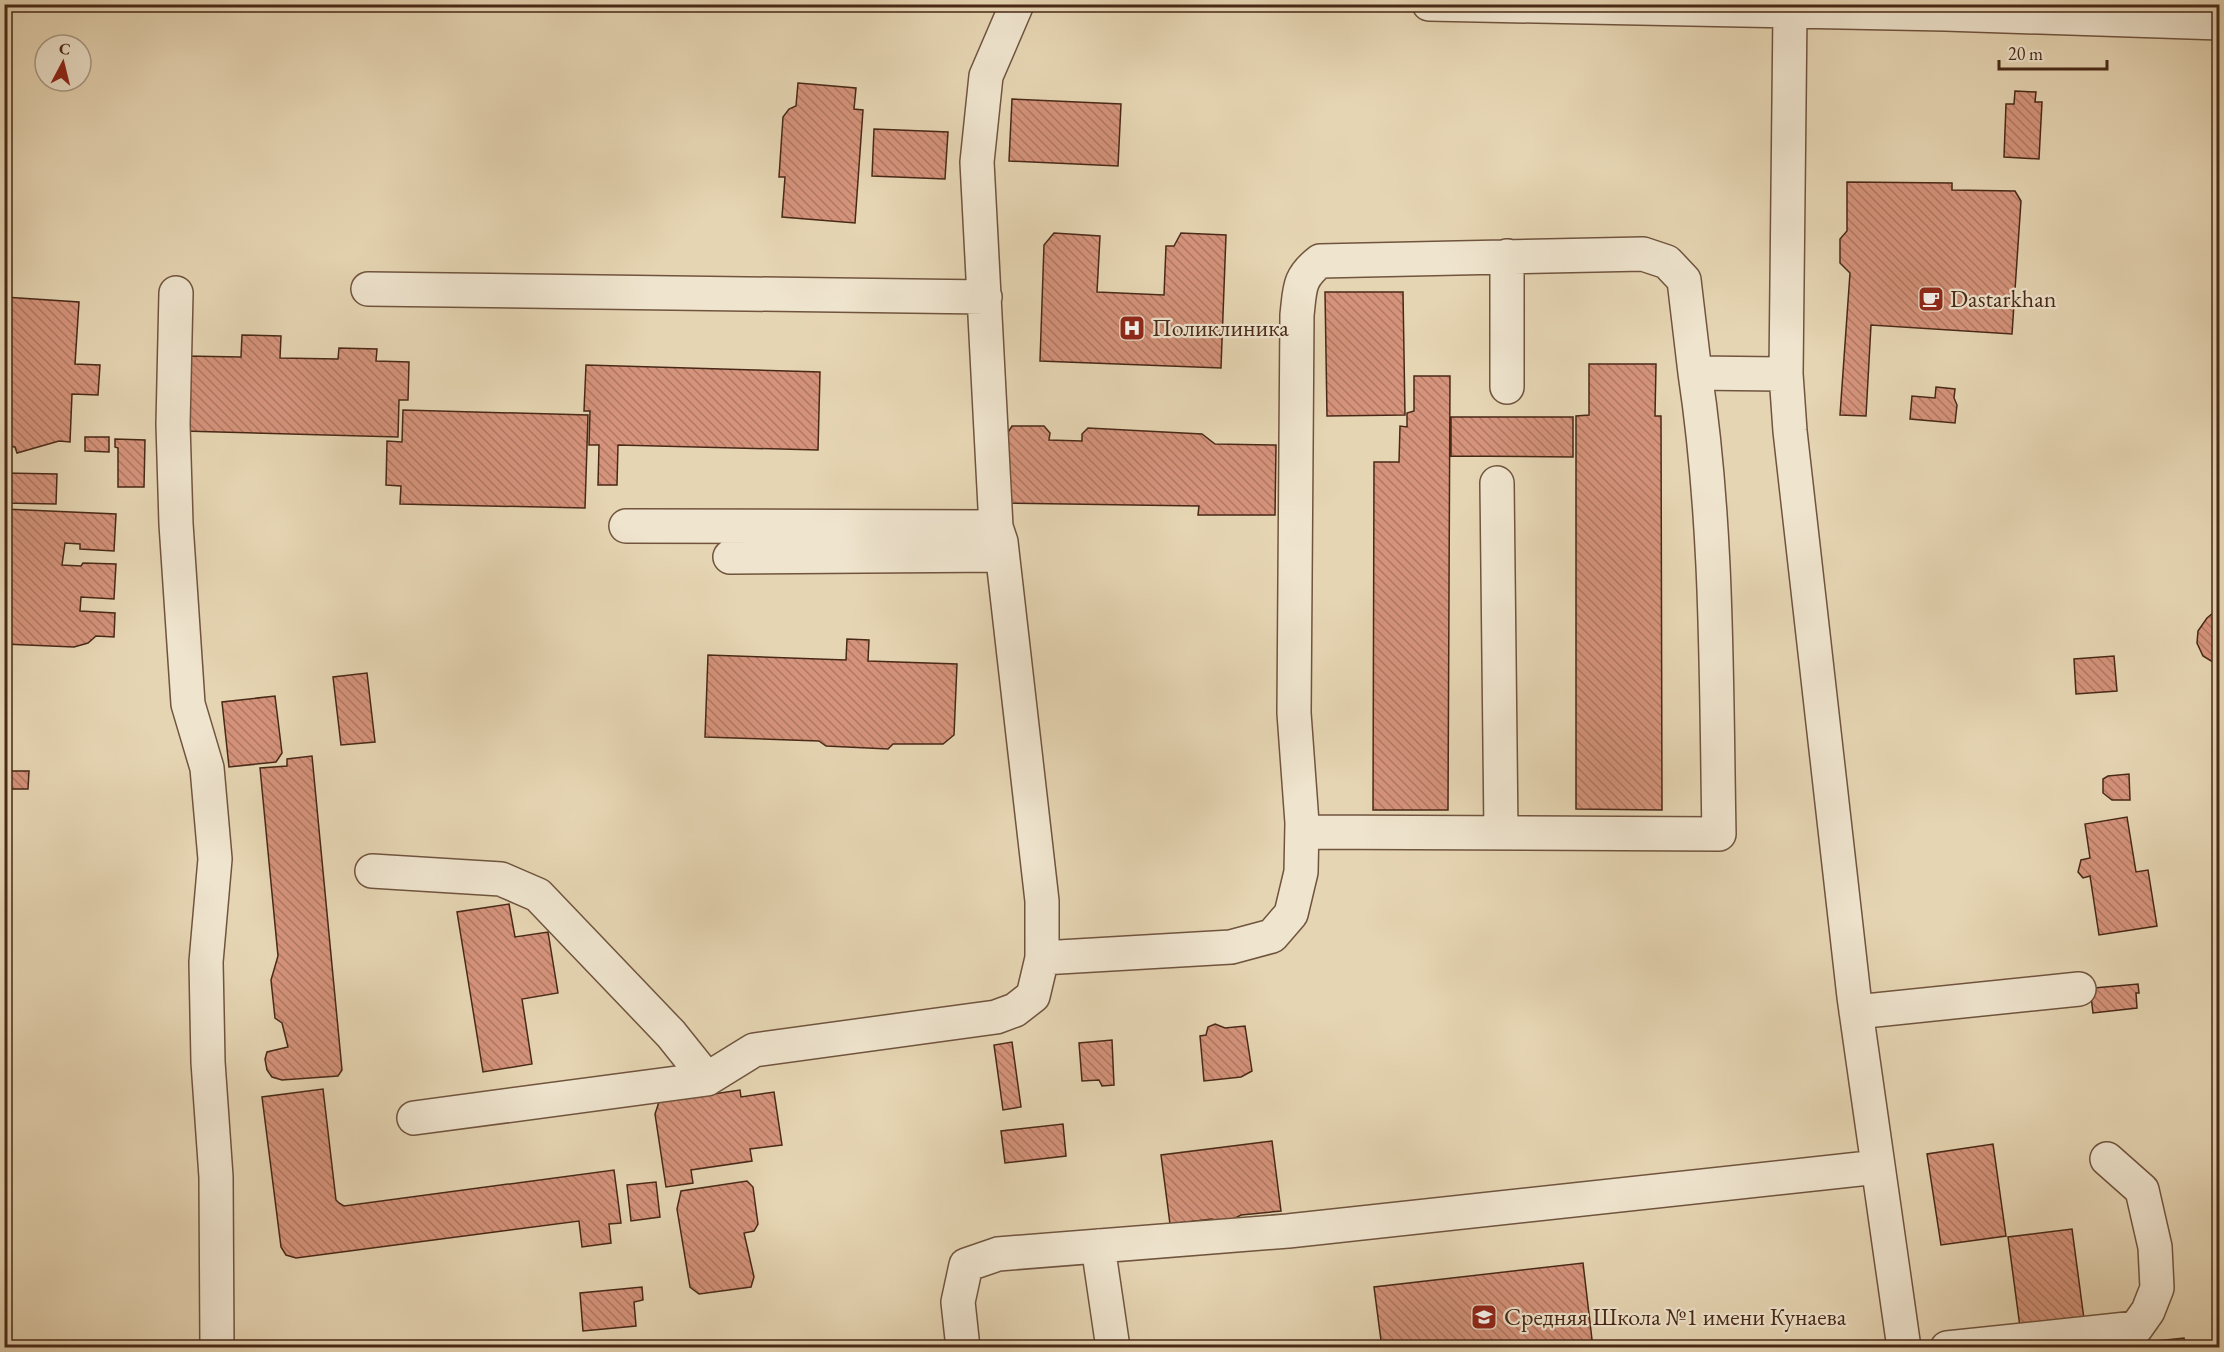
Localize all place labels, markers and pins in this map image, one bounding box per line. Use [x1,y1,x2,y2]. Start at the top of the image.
place label: Dastarkhan [1950,283,2057,314]
cafe icon: Dastarkhan [1916,284,1946,314]
place label: Поликлиника [1152,312,1289,343]
hospital icon: Поликлиника [1117,313,1147,343]
place label: Средняя Школа №1 имени Кунаева [1504,1301,1847,1332]
school or university icon: Средняя Школа №1 имени Кунаева [1469,1302,1499,1332]

